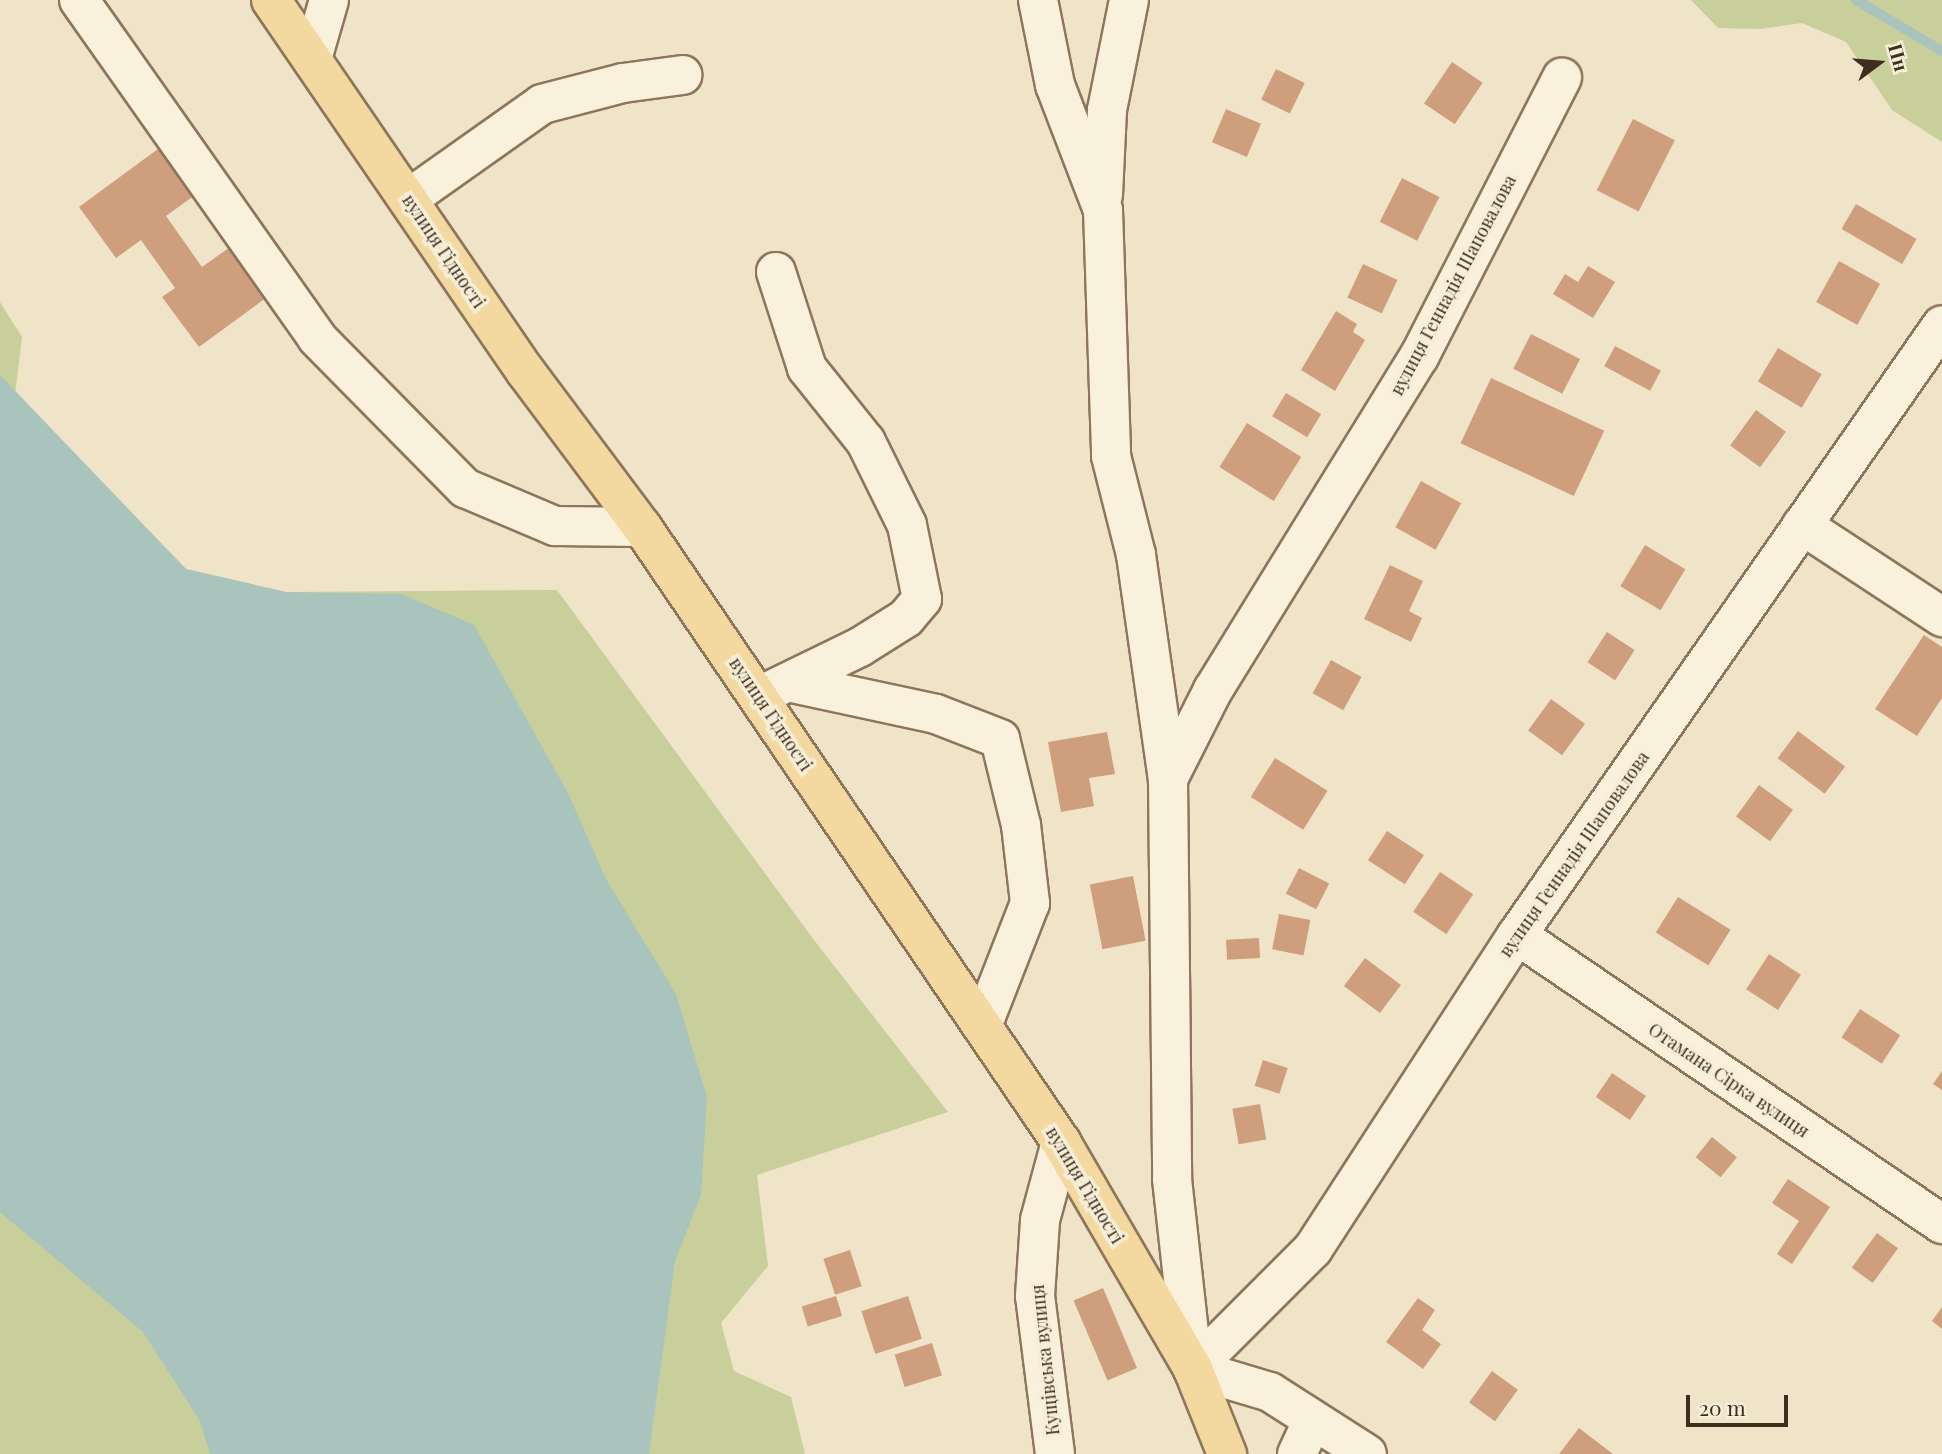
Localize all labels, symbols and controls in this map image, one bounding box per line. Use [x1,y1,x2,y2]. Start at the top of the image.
north arrow [1844,28,1914,98]
text: Пн [1883,41,1915,74]
street label: вулиця Геннадія Шаповалова [1386,171,1520,399]
street label: вулиця Гідності [398,190,490,312]
street label: вулиця Гідності [725,653,817,775]
street label: вулиця Геннадія Шаповалова [1494,747,1654,961]
street label: Отамана Сірка вулиця [1645,1018,1813,1142]
street label: вулиця Гідності [1042,1123,1128,1247]
street label: Кущівська вулиця [1026,1283,1064,1437]
scale bar [1690,1380,1792,1424]
text: 20 m [1699,1393,1746,1421]

